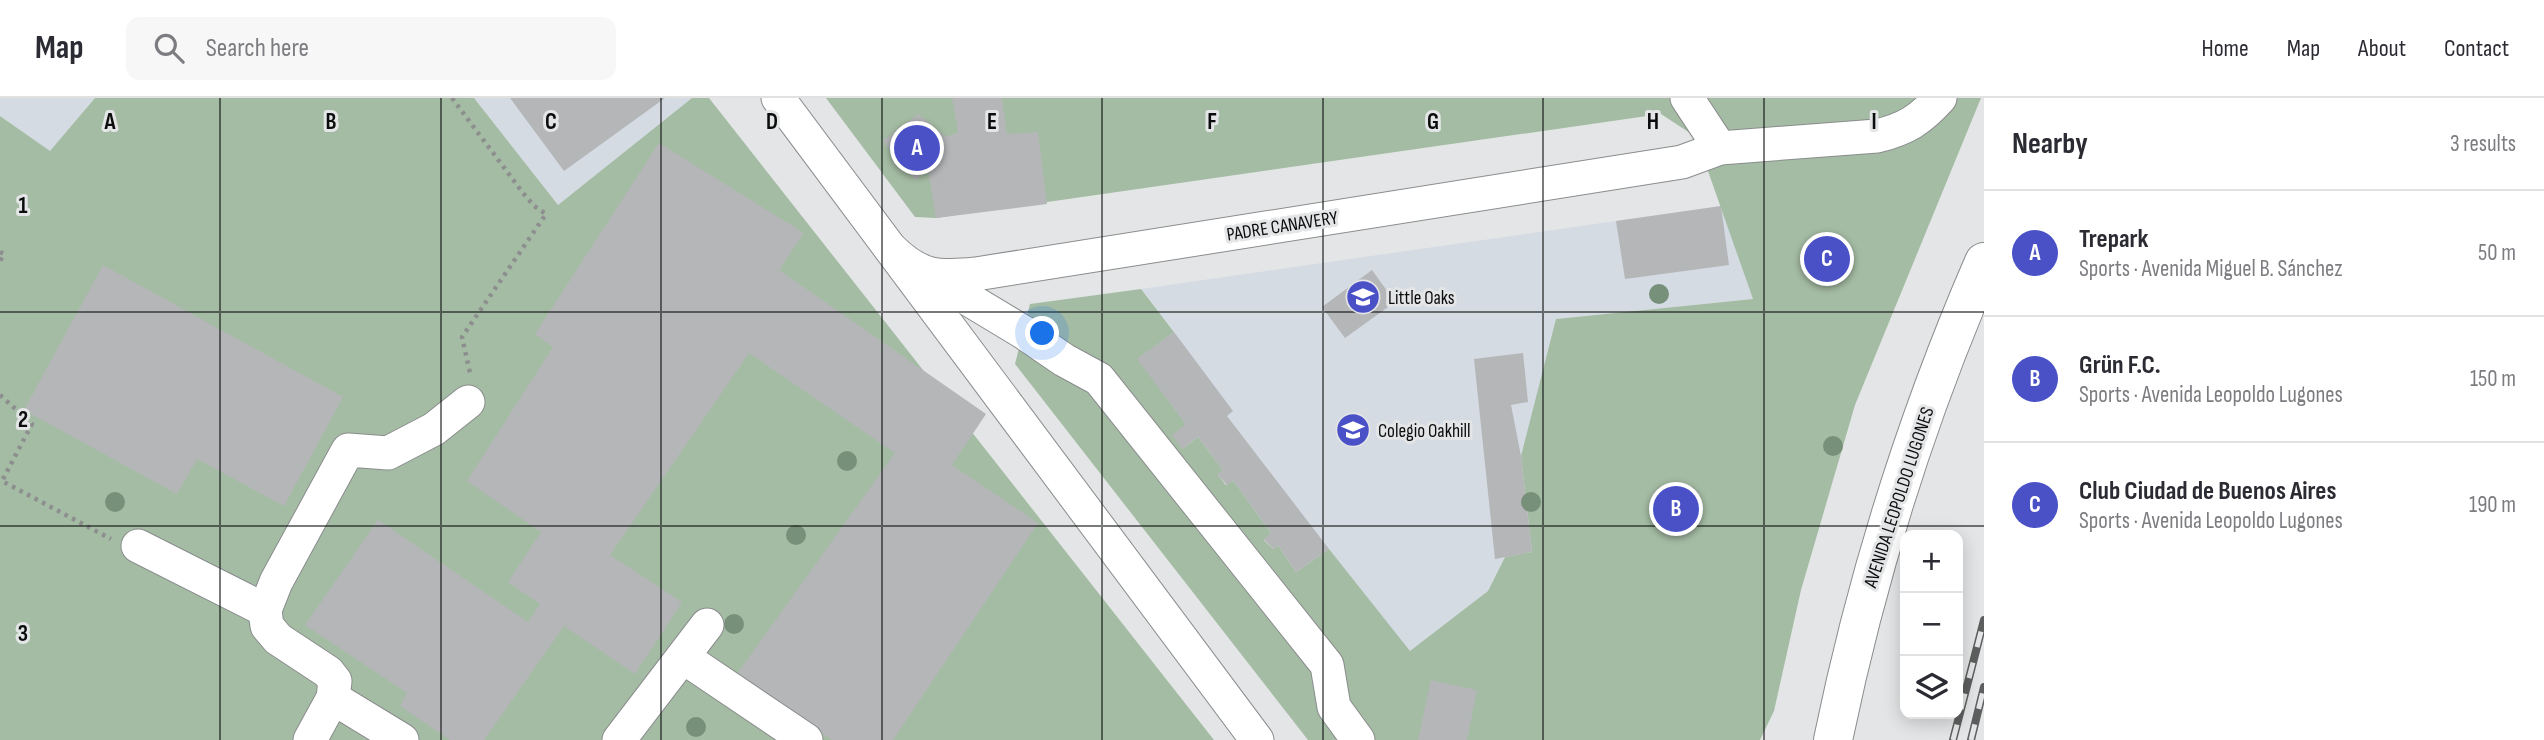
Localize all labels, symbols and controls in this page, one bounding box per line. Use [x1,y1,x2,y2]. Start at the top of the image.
search box [126,17,616,80]
text: Map [35,28,84,68]
icon: search [150,29,188,67]
text: Search here [206,33,309,64]
text: Home [2201,34,2249,63]
text: Map [2287,34,2320,63]
text: About [2358,34,2406,63]
text: Contact [2444,34,2509,63]
text: A [104,108,117,136]
text: B [326,108,337,136]
text: C [545,108,557,136]
text: D [766,108,778,136]
text: E [987,108,997,136]
text: F [1207,108,1217,136]
text: G [1427,108,1439,136]
text: H [1647,108,1659,136]
text: I [1871,108,1877,136]
pin: A [894,122,940,174]
text: Nearby [2012,126,2088,162]
text: 3 results [2450,130,2516,158]
text: 1 [18,192,28,220]
street label: PADRE CANAVERY [1225,206,1339,247]
text: Trepark [2079,224,2149,255]
pin: C [1804,233,1850,285]
text: A [2030,239,2040,267]
text: 50 m [2478,239,2516,267]
text: Sports · Avenida Miguel B. Sánchez [2079,255,2343,283]
school or university icon: Little Oaks [1344,278,1382,316]
place label: Little Oaks [1388,287,1455,310]
your location [1025,316,1059,350]
text: Grün F.C. [2079,350,2161,381]
text: B [2030,365,2040,393]
text: 150 m [2470,365,2516,393]
text: Sports · Avenida Leopoldo Lugones [2079,381,2343,409]
street label: AVENIDA LEOPOLDO LUGONES [1859,404,1939,592]
text: 2 [18,406,28,434]
school or university icon: Colegio Oakhill [1334,411,1372,449]
place label: Colegio Oakhill [1378,420,1471,443]
text: Club Ciudad de Buenos Aires [2079,476,2336,507]
pin: B [1653,483,1699,535]
text: C [2029,491,2041,519]
text: 190 m [2469,491,2516,519]
text: Sports · Avenida Leopoldo Lugones [2079,507,2343,535]
map controls [1900,530,1963,719]
button: + [1900,530,1963,593]
button: − [1900,593,1963,656]
text: 3 [18,620,28,648]
button: layers [1900,656,1963,719]

